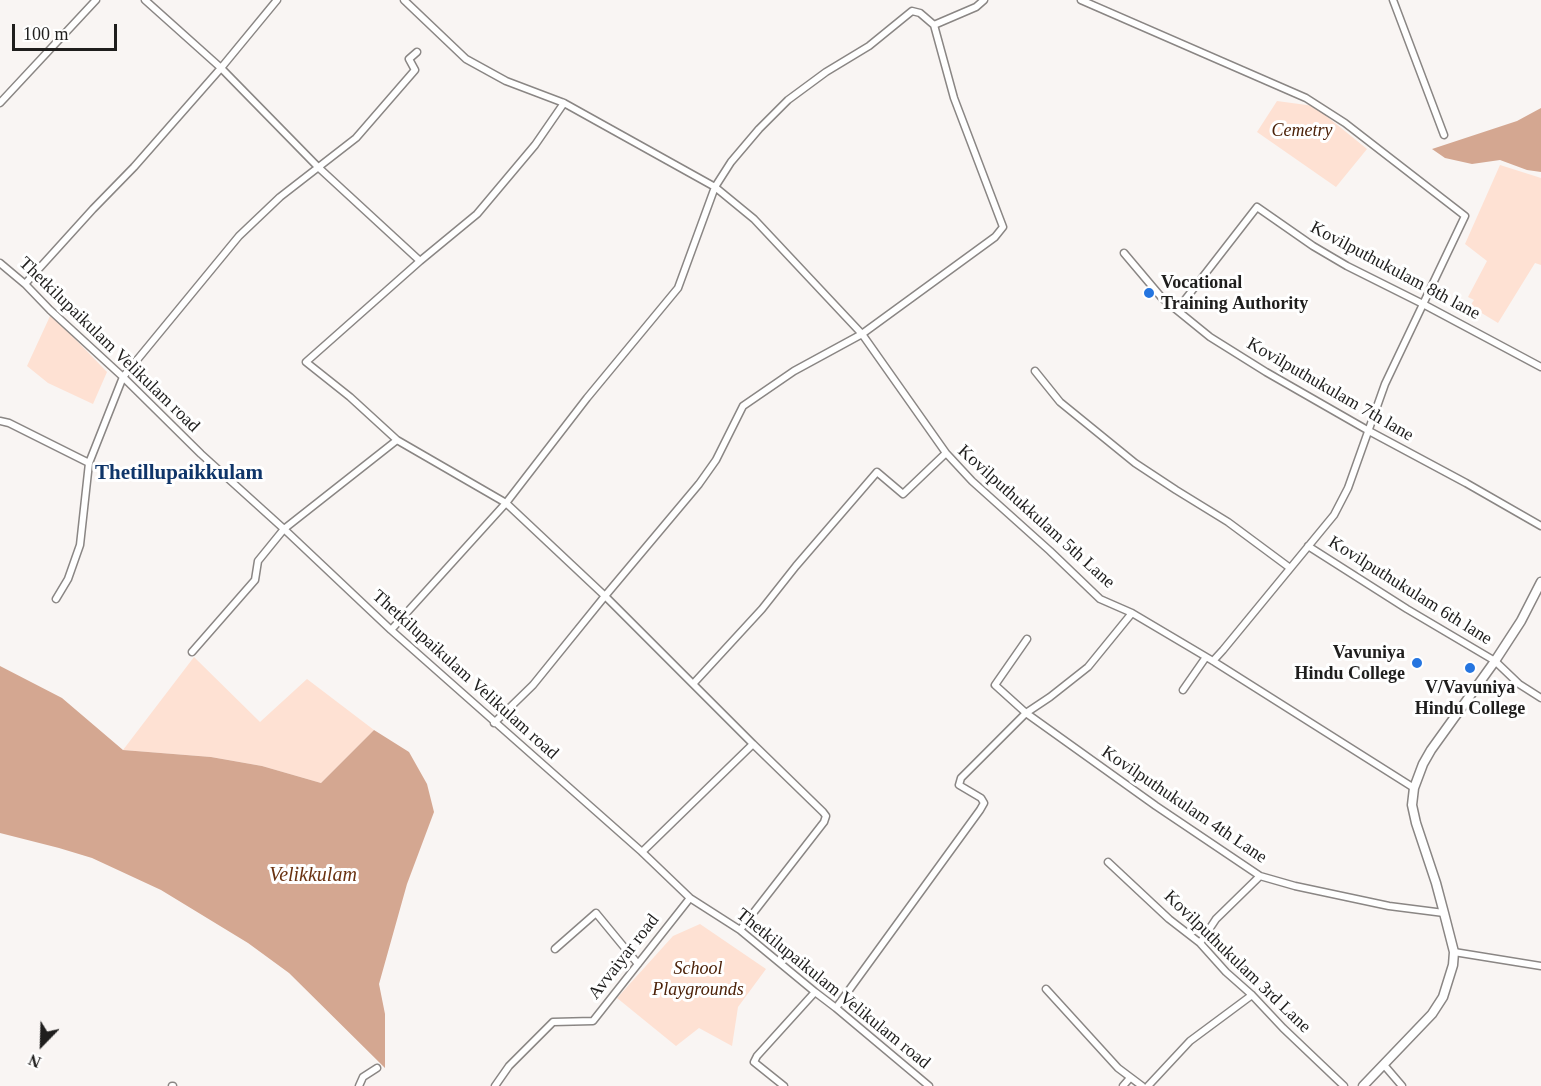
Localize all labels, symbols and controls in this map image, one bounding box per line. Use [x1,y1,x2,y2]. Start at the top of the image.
scale bar [15,12,120,50]
text: 100 m [23,24,69,44]
park label: Cemetry [1272,120,1332,142]
street label: Kovilputhukulam 8th lane [1307,217,1483,325]
street label: Thetkilupaikulam Velikulam road [14,253,204,437]
place label: Vocational Training Authority [1161,272,1308,314]
marker: Vocational Training Authority [1142,286,1156,300]
street label: Kovilputhukulam 7th lane [1243,333,1417,447]
street label: Kovilputhukkulam 5th Lane [953,441,1119,593]
district label: Thetillupaikkulam [95,461,263,487]
street label: Kovilputhukulam 6th lane [1324,532,1496,650]
street label: Thetkilupaikulam Velikulam road [368,586,562,764]
place label: Vavuniya Hindu College [1294,642,1405,684]
marker: Vavuniya Hindu College [1410,656,1424,670]
marker: V/Vavuniya Hindu College [1463,661,1477,675]
place label: V/Vavuniya Hindu College [1415,677,1525,720]
street label: Kovilputhukulam 4th Lane [1097,742,1271,868]
water label: Velikkulam [269,864,357,888]
street label: Kovilputhukulam 3rd Lane [1159,886,1315,1038]
street label: Thetkilupaikulam Velikulam road [732,904,934,1074]
street label: Avvaiyar road [584,910,664,1004]
park label: School Playgrounds [652,958,744,1000]
north arrow [12,1014,72,1074]
text: N [26,1051,43,1071]

